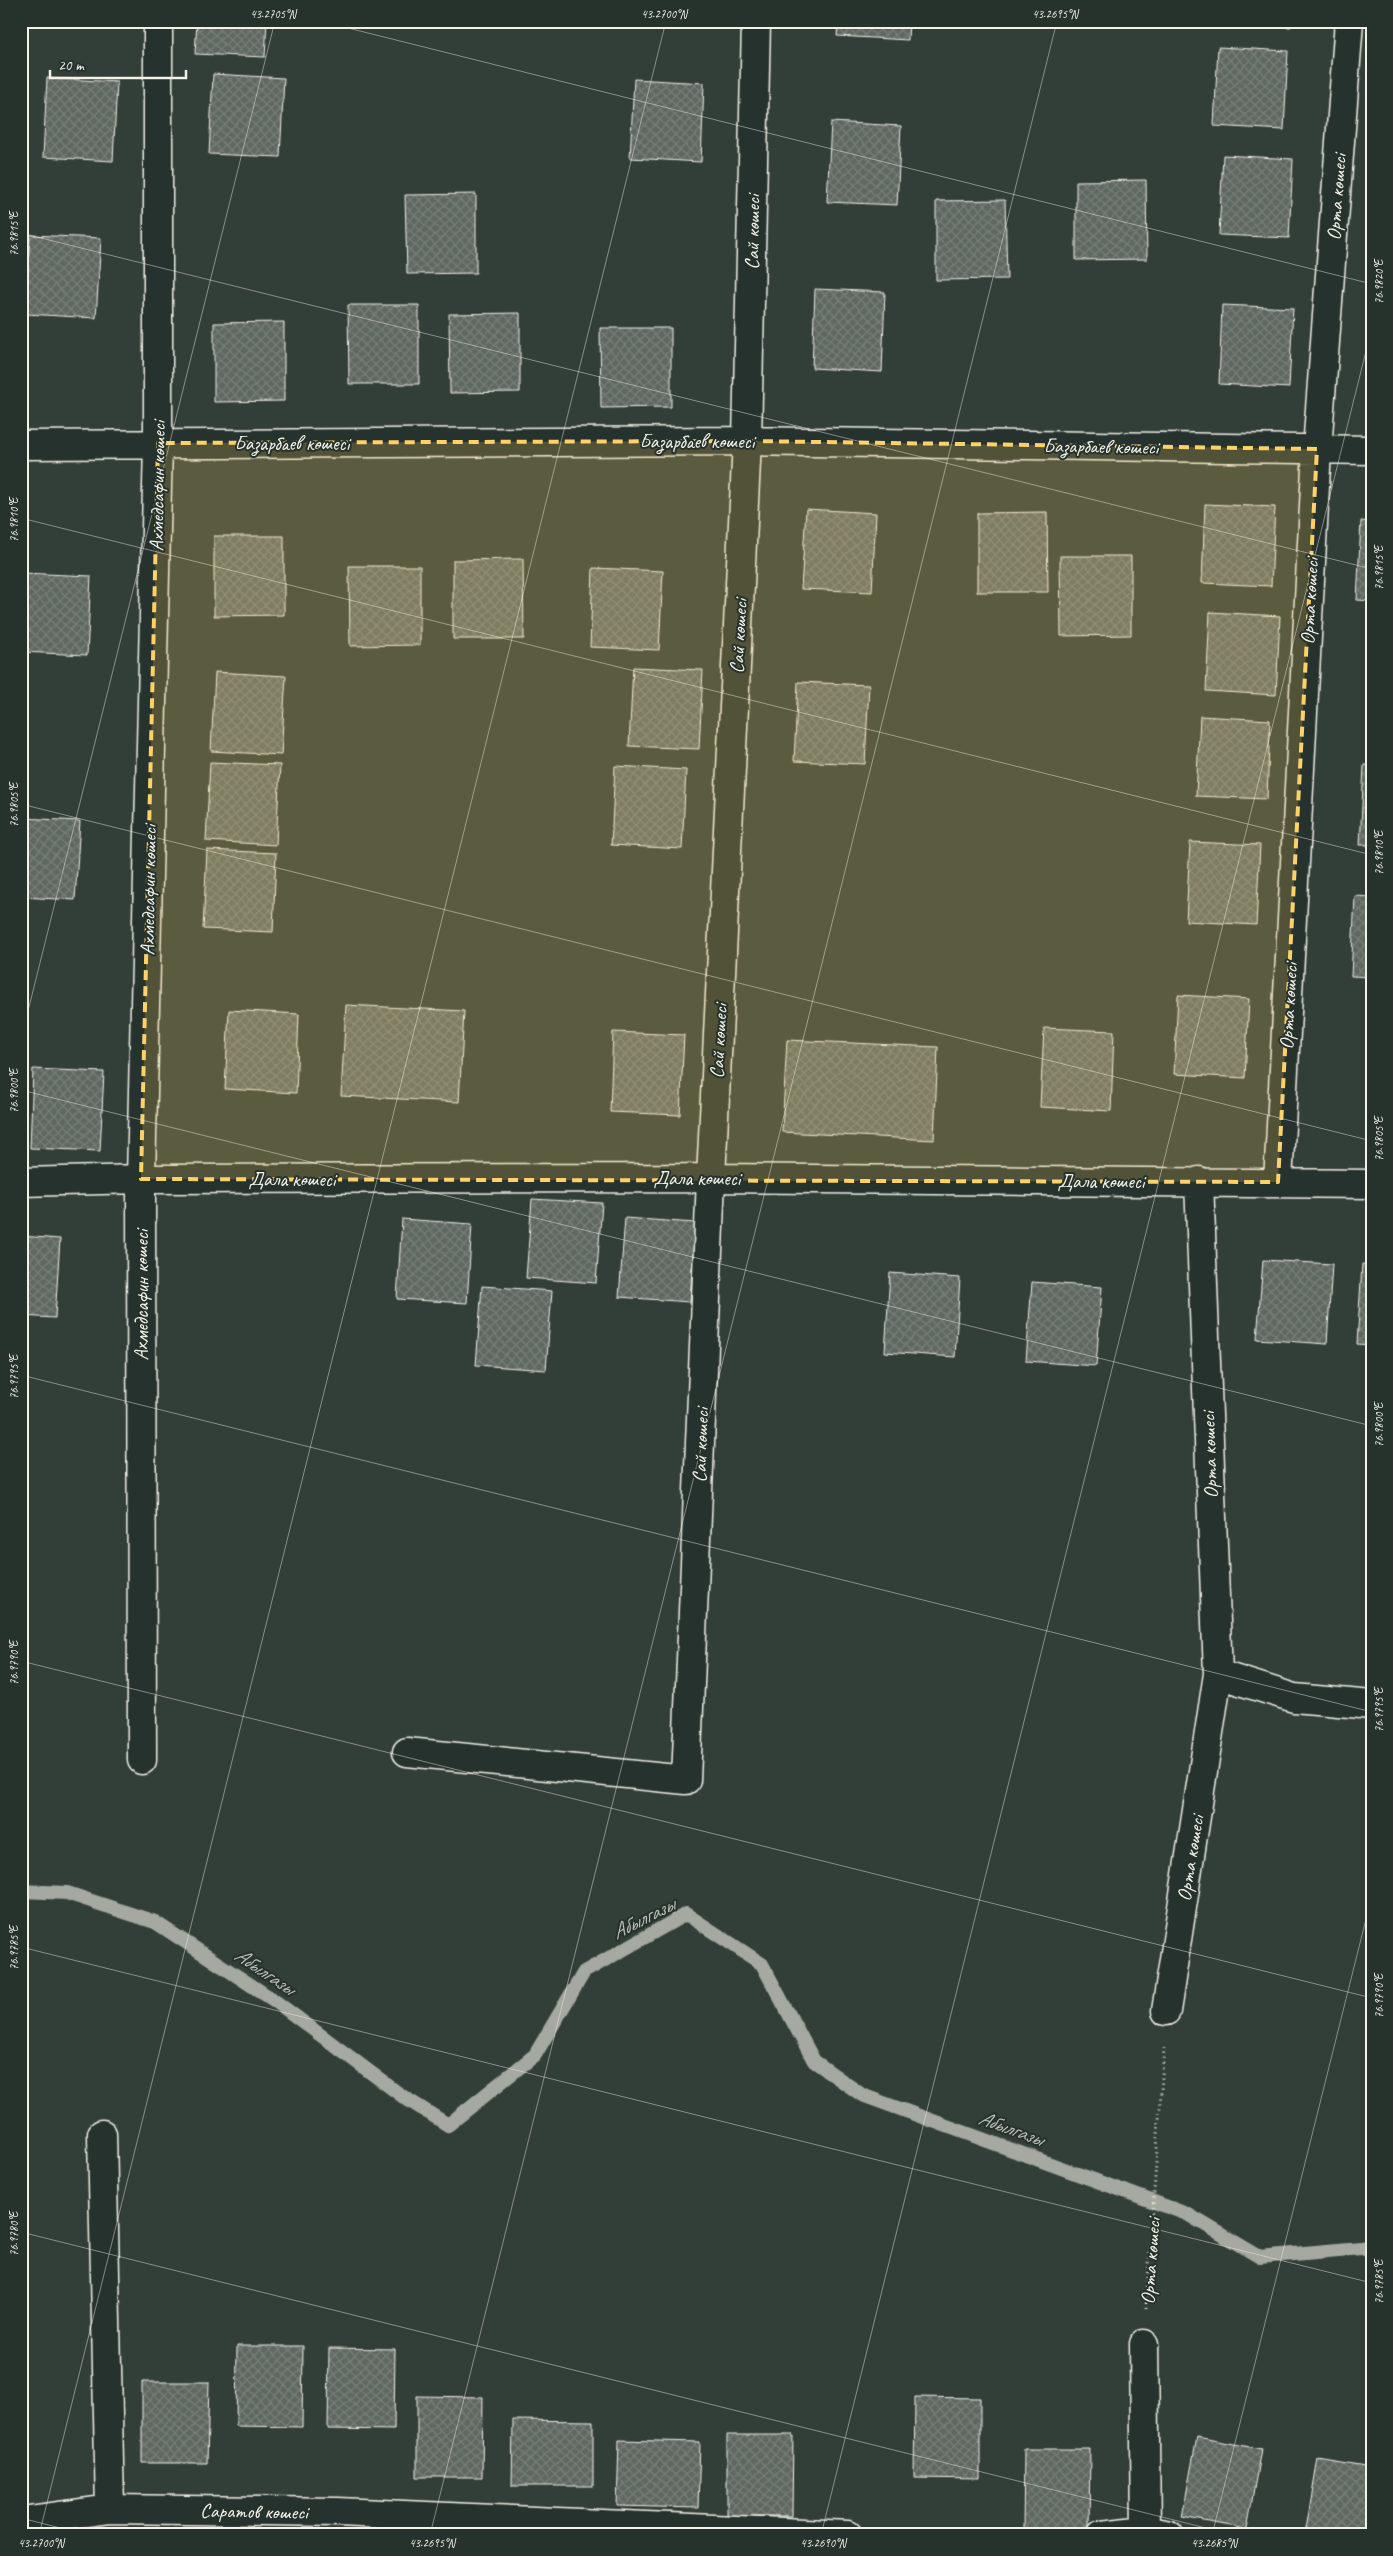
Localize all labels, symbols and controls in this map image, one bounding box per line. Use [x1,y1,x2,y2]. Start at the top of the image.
text: 43.2705°N [250,6,297,22]
text: 43.2700°N [641,6,688,22]
text: 43.2695°N [1032,6,1079,22]
scale bar [50,48,186,80]
text: 20 m [58,56,85,75]
street label: Орта көшесі [1321,151,1352,241]
street label: Сай көшесі [739,192,766,270]
text: 76.9815°E [6,210,22,256]
text: 76.9820°E [1371,258,1387,304]
street label: Ахмедсафин көшесі [144,418,171,552]
street label: Базарбаев көшесі [640,429,757,455]
street label: Базарбаев көшесі [235,431,352,457]
street label: Базарбаев көшесі [1043,433,1161,461]
text: 76.9810°E [6,496,22,542]
text: 76.9815°E [1371,544,1387,590]
street label: Орта көшесі [1295,555,1324,645]
street label: Сай көшесі [724,596,753,674]
text: 76.9805°E [6,781,22,827]
street label: Ахмедсафин көшесі [135,822,162,956]
text: 76.9810°E [1371,829,1387,875]
street label: Орта көшесі [1274,960,1303,1050]
street label: Сай көшесі [704,1001,733,1079]
text: 76.9800°E [6,1067,22,1113]
text: 76.9805°E [1371,1115,1387,1161]
street label: Дала көшесі [653,1166,743,1191]
street label: Дала көшесі [248,1167,338,1192]
street label: Дала көшесі [1057,1169,1147,1194]
street label: Ахмедсафин көшесі [129,1227,154,1360]
text: 76.9795°E [6,1353,22,1399]
text: 76.9800°E [1371,1401,1387,1447]
street label: Сай көшесі [687,1405,714,1483]
street label: Орта көшесі [1195,1409,1224,1499]
text: 76.9790°E [6,1639,22,1685]
text: 76.9795°E [1371,1686,1387,1732]
street label: Орта көшесі [1171,1811,1210,1903]
water label: Абылгазы [607,1889,682,1945]
text: 76.9785°E [6,1924,22,1970]
water label: Абылгазы [230,1942,303,2003]
text: 76.9790°E [1371,1972,1387,2018]
water label: Абылгазы [975,2104,1051,2153]
text: 76.9780°E [6,2210,22,2256]
street label: Орта көшесі [1135,2215,1166,2305]
text: 76.9785°E [1371,2258,1387,2304]
street label: Саратов көшесі [200,2498,310,2525]
text: 43.2700°N [18,2535,65,2551]
text: 43.2695°N [409,2535,456,2551]
text: 43.2690°N [800,2535,847,2551]
text: 43.2685°N [1191,2535,1238,2551]

